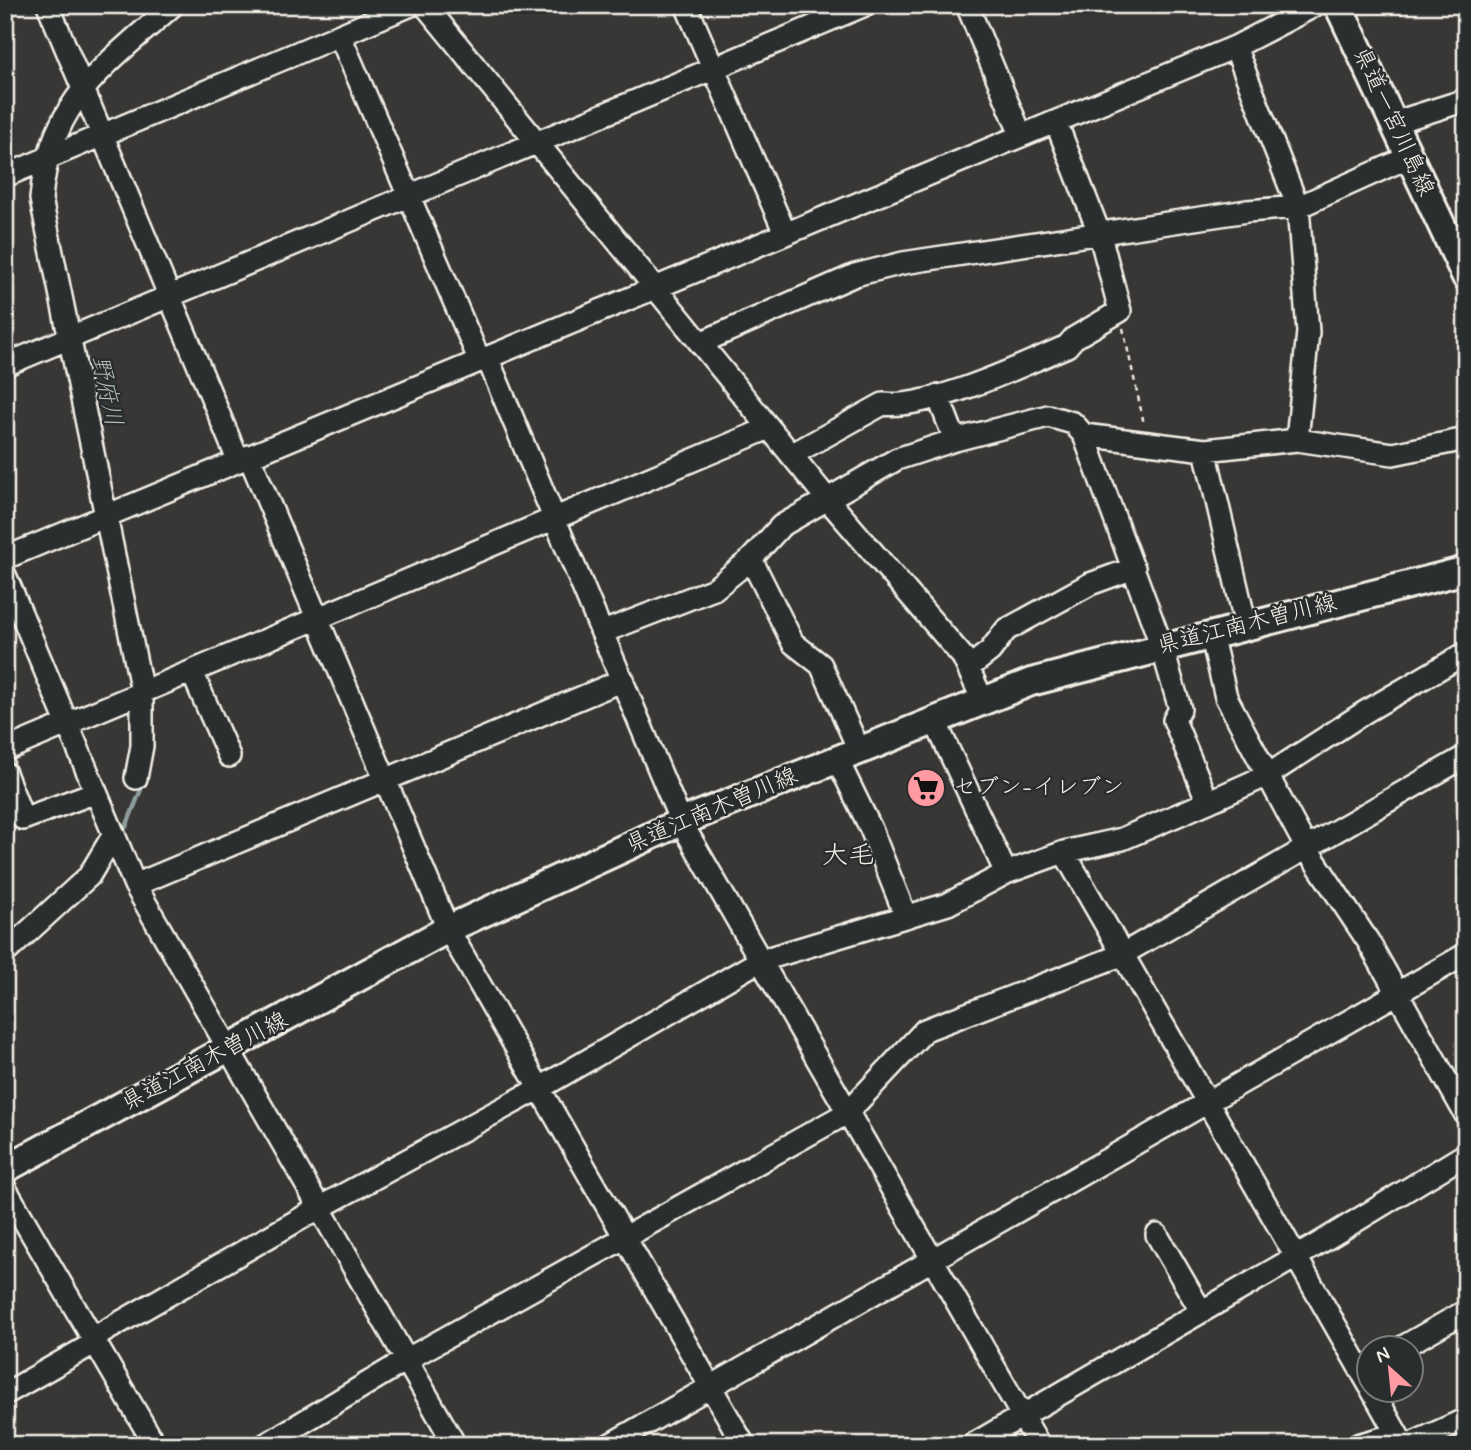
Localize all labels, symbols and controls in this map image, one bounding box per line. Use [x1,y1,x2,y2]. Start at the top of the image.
street label: 県道一宮川島線 [1345,43,1441,201]
water label: 野府川 [83,353,129,429]
street label: 県道江南木曽川線 [1154,588,1340,662]
street label: 県道江南木曽川線 [621,761,803,861]
supermarket icon: セブン-イレブン [905,767,947,809]
place label: セブン-イレブン [953,773,1124,803]
district label: 大毛 [822,839,874,873]
street label: 県道江南木曽川線 [117,1006,293,1118]
north arrow [1356,1334,1426,1404]
text: N [1372,1341,1394,1369]

